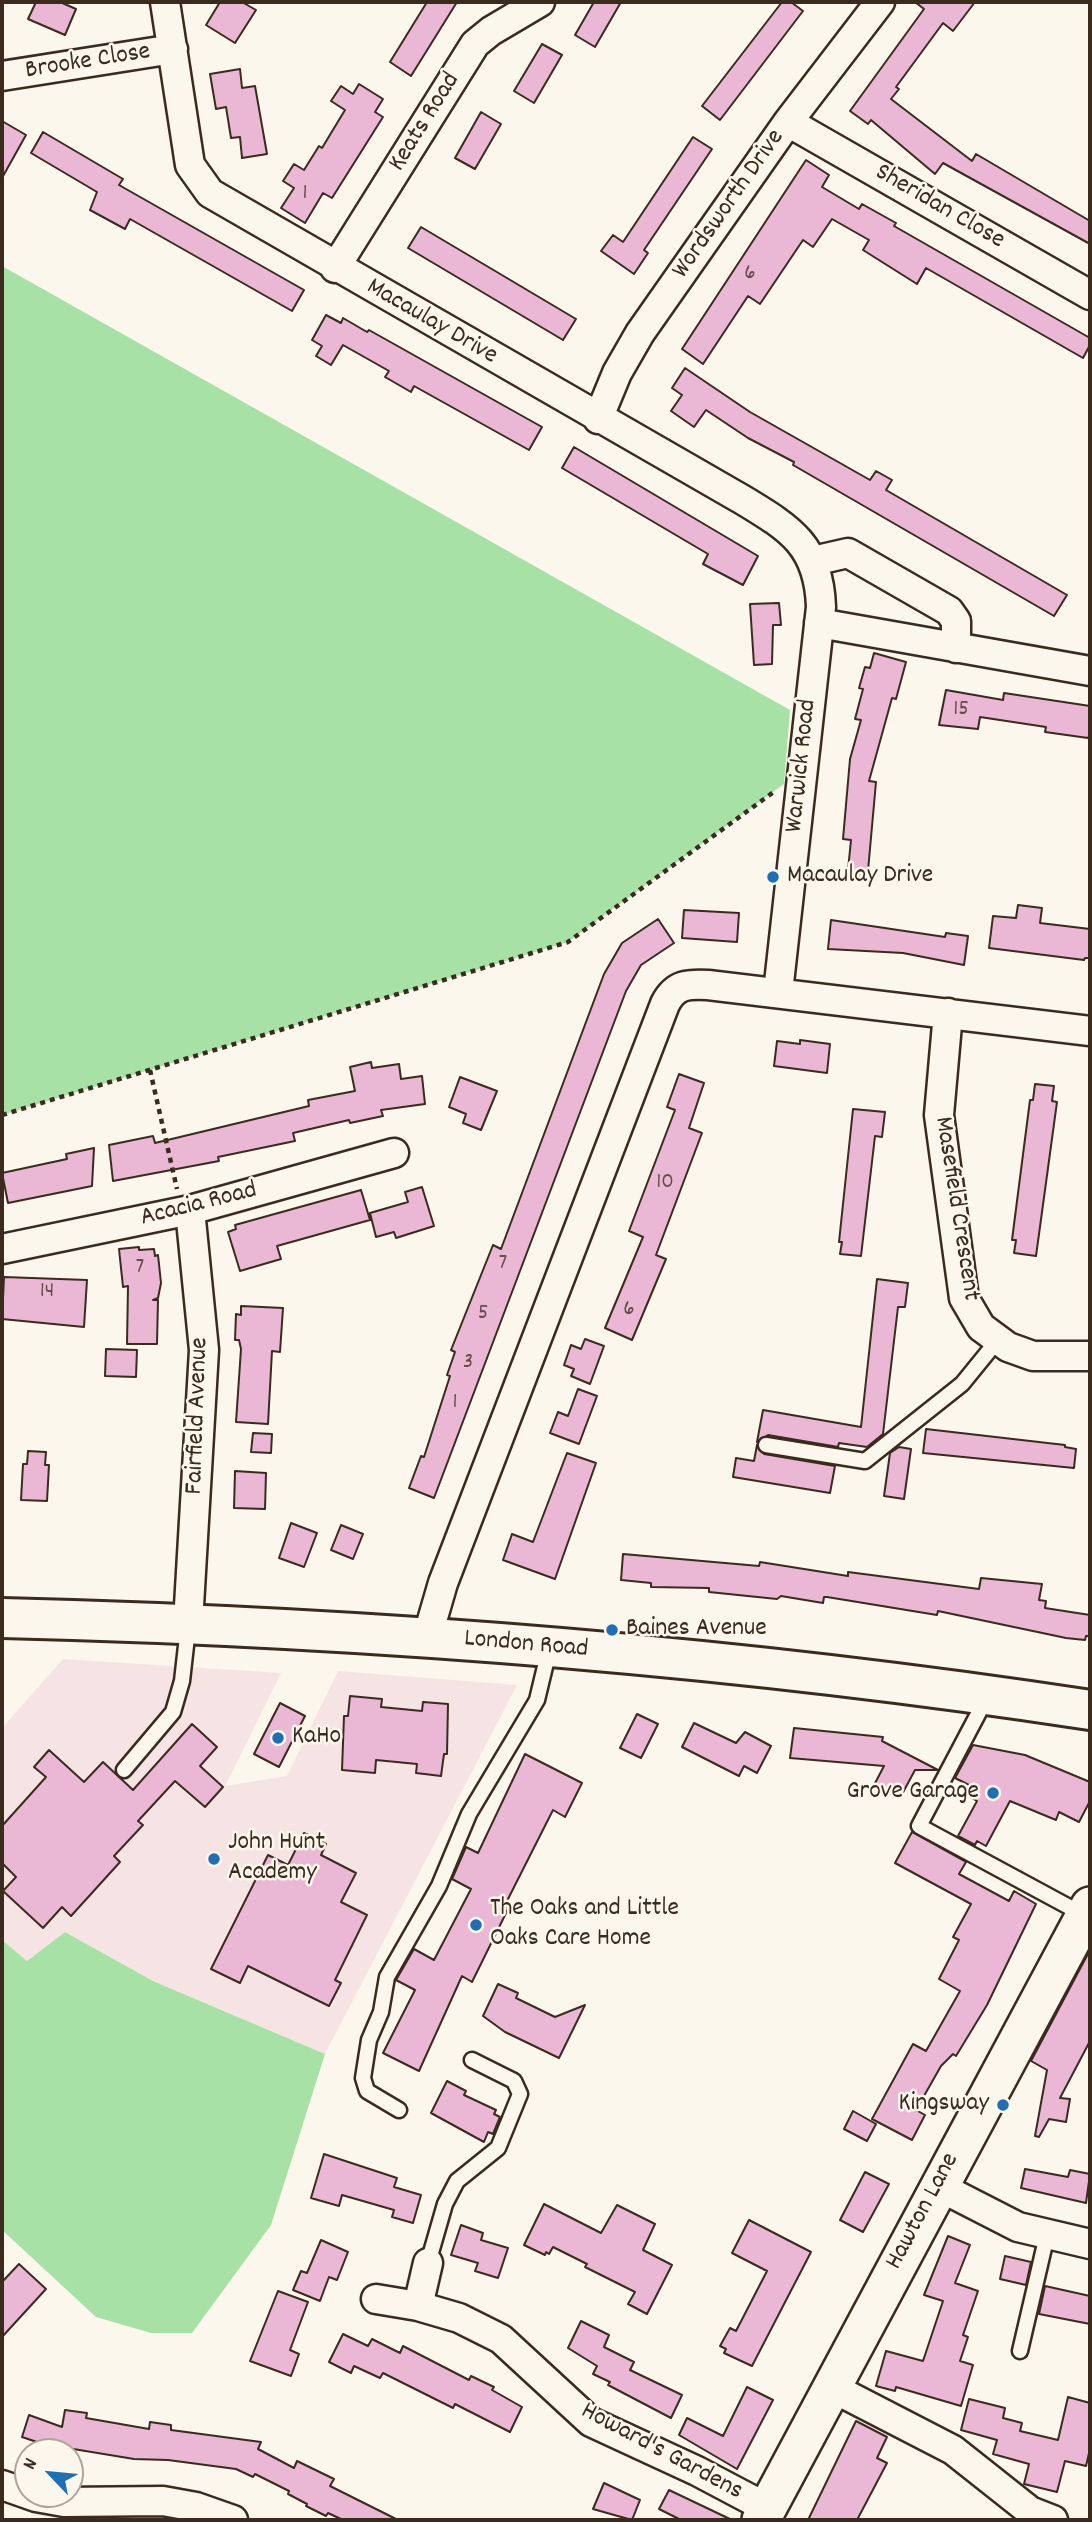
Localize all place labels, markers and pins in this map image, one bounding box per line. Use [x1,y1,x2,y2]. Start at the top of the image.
place label: Macaulay Drive [787,861,933,893]
marker: Macaulay Drive [765,869,781,885]
place label: Baines Avenue [626,1614,767,1646]
marker: Baines Avenue [604,1622,620,1638]
place label: KaHo [292,1722,341,1754]
marker: KaHo [270,1730,286,1746]
place label: Grove Garage [846,1777,979,1809]
marker: Grove Garage [985,1785,1001,1801]
place label: John Hunt Academy [228,1828,325,1890]
marker: John Hunt Academy [206,1851,222,1867]
place label: The Oaks and Little Oaks Care Home [490,1894,679,1955]
marker: The Oaks and Little Oaks Care Home [468,1917,484,1933]
place label: Kingsway [898,2089,989,2121]
marker: Kingsway [995,2097,1011,2113]

